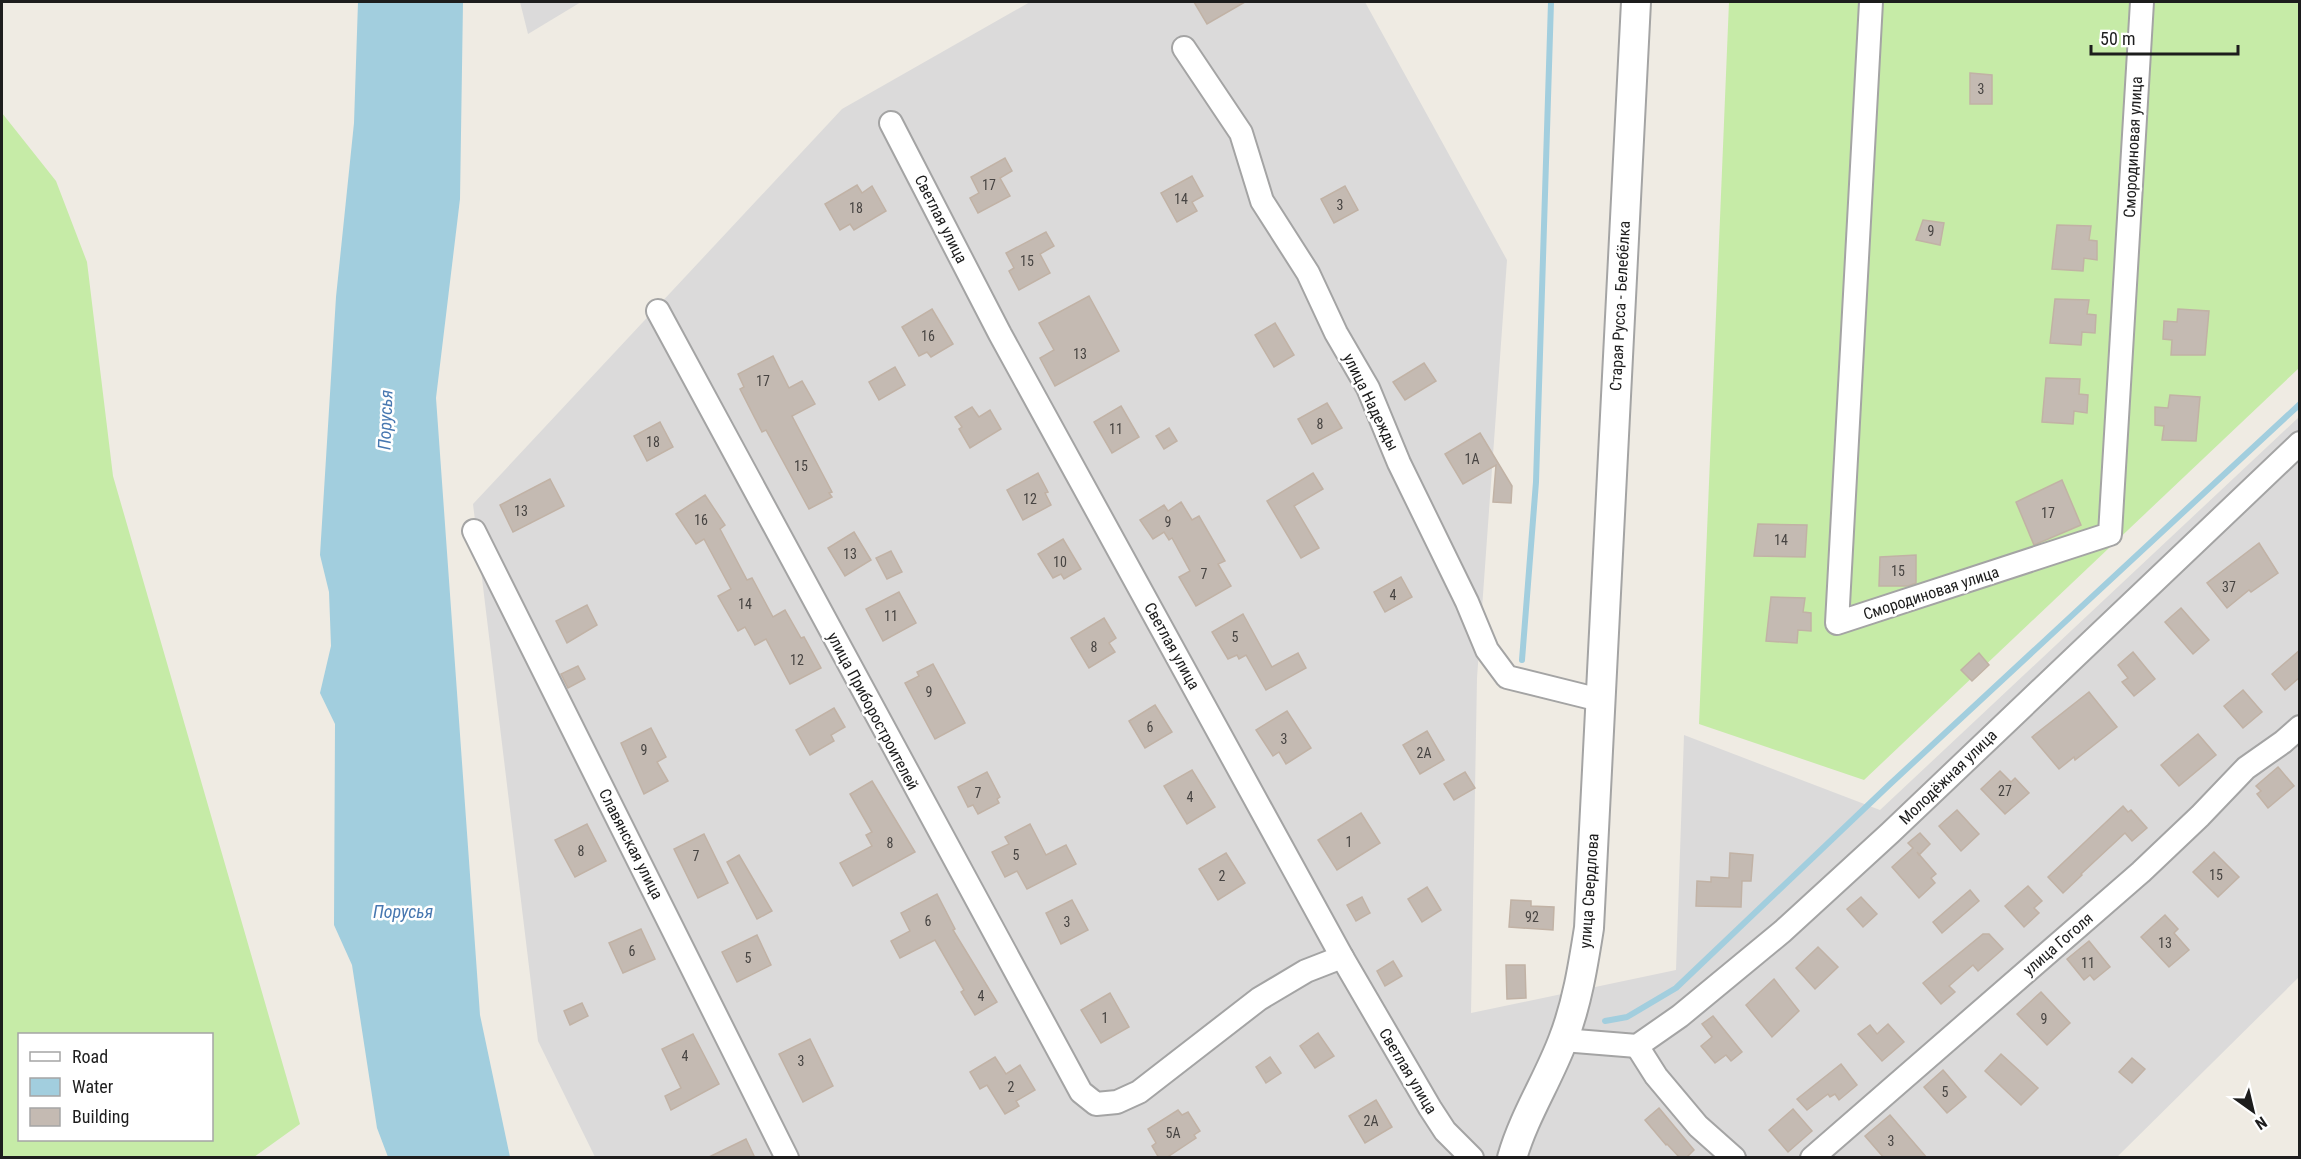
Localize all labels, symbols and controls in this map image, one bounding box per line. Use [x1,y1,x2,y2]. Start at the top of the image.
scale bar [2091,18,2238,56]
text: 50 m [2100,28,2135,49]
street label: Смородиновая улица [2120,76,2146,218]
house number: 3 [1978,81,1984,97]
street label: Светлая улица [911,172,971,266]
house number: 17 [982,177,996,193]
house number: 14 [1174,191,1188,207]
house number: 3 [1337,197,1343,213]
house number: 18 [849,200,863,216]
street label: Старая Русса - Белебёлка [1606,220,1634,392]
house number: 9 [1928,223,1934,239]
house number: 15 [1020,253,1034,269]
house number: 16 [921,328,935,344]
house number: 13 [1073,346,1087,362]
street label: улица Надежды [1339,350,1403,454]
house number: 17 [756,373,770,389]
water label: Порусья [373,390,397,450]
house number: 8 [1317,416,1324,432]
house number: 11 [1109,421,1123,437]
house number: 18 [646,434,660,450]
house number: 1А [1465,451,1479,467]
house number: 15 [794,458,808,474]
house number: 12 [1023,491,1037,507]
house number: 13 [514,503,528,519]
house number: 17 [2041,505,2055,521]
house number: 16 [694,512,708,528]
house number: 9 [1165,514,1171,530]
house number: 14 [1774,532,1788,548]
house number: 13 [843,546,857,562]
house number: 10 [1053,554,1067,570]
street label: Смородиновая улица [1861,562,2001,624]
house number: 15 [1891,563,1905,579]
house number: 7 [1201,566,1208,582]
house number: 37 [2222,579,2236,595]
house number: 4 [1390,587,1397,603]
house number: 14 [738,596,752,612]
street label: Светлая улица [1140,599,1204,693]
house number: 11 [884,608,898,624]
street label: улица Приборостроителей [823,629,923,793]
house number: 5 [1232,629,1239,645]
house number: 8 [1091,639,1098,655]
house number: 12 [790,652,804,668]
house number: 9 [926,684,932,700]
house number: 6 [1147,719,1154,735]
street label: Молодёжная улица [1895,726,2001,828]
house number: 3 [1281,731,1287,747]
house number: 9 [641,742,647,758]
house number: 2А [1417,745,1431,761]
house number: 27 [1998,783,2012,799]
street label: Славянская улица [595,785,667,903]
house number: 7 [975,785,982,801]
house number: 4 [1187,789,1194,805]
street label: улица Свердлова [1576,833,1602,949]
house number: 1 [1346,834,1352,850]
house number: 8 [887,835,894,851]
house number: 8 [578,843,585,859]
house number: 5 [1013,847,1020,863]
house number: 7 [693,848,700,864]
house number: 15 [2209,867,2223,883]
house number: 2 [1219,868,1226,884]
water label: Порусья [373,901,433,922]
house number: 92 [1525,909,1539,925]
street label: улица Гоголя [2019,909,2097,979]
house number: 6 [925,913,932,929]
house number: 3 [1064,914,1070,930]
house number: 13 [2158,935,2172,951]
house number: 6 [629,943,636,959]
house number: 5 [745,950,752,966]
house number: 11 [2081,955,2095,971]
house number: 4 [978,988,985,1004]
house number: 1 [1102,1010,1108,1026]
house number: 9 [2041,1011,2047,1027]
street label: Светлая улица [1375,1025,1441,1117]
legend [18,1033,213,1141]
text: Road [72,1046,108,1067]
house number: 4 [682,1048,689,1064]
house number: 3 [798,1053,804,1069]
text: Water [72,1076,114,1097]
house number: 2 [1008,1079,1015,1095]
north arrow [2223,1081,2283,1141]
house number: 5 [1942,1084,1949,1100]
text: Building [72,1106,129,1127]
text: N [2252,1112,2270,1134]
house number: 2А [1364,1113,1378,1129]
house number: 5А [1166,1125,1180,1141]
house number: 3 [1888,1133,1894,1149]

